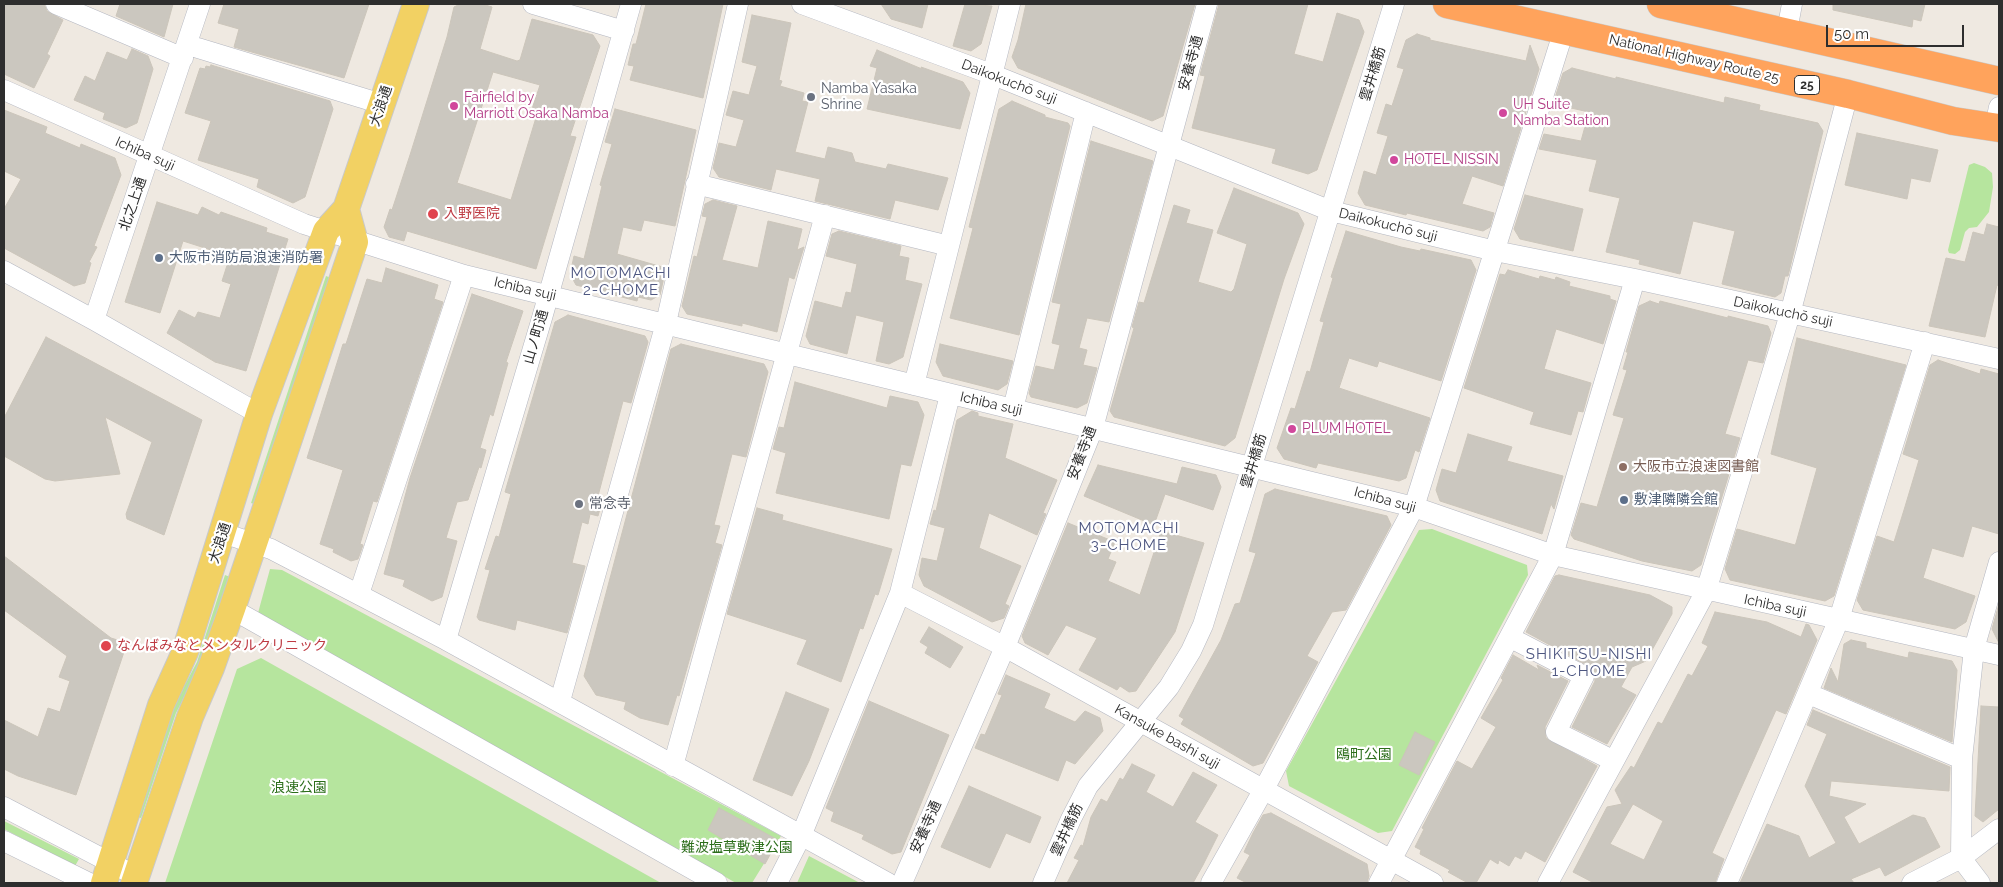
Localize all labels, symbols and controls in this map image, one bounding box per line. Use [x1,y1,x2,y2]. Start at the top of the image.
scale bar [1828,15,1966,47]
text: 50 m [1834,25,1869,43]
street label: National Highway Route 25 [1607,31,1781,87]
street label: 安養寺通 [1176,34,1206,92]
street label: 雲井橋筋 [1357,45,1389,103]
street label: Daikokuchō suji [959,56,1059,108]
road number: 25 [1794,76,1820,94]
place label: Namba Yasaka Shrine [821,81,917,114]
street label: 大浪通 [366,83,396,129]
place label: Fairfield by Marriott Osaka Namba [464,90,609,122]
marker: Namba Yasaka Shrine [805,91,817,103]
place label: UH Suite Namba Station [1513,97,1609,130]
marker: Fairfield by Marriott Osaka Namba [448,100,460,112]
marker: UH Suite Namba Station [1497,107,1509,119]
street label: Ichiba suji [113,133,177,175]
place label: HOTEL NISSIN [1404,152,1499,168]
marker: HOTEL NISSIN [1388,154,1400,166]
street label: 北之上通 [116,175,150,233]
street label: Daikokuchō suji [1337,205,1439,245]
place label: 入野医院 [444,206,500,222]
marker: 入野医院 [426,207,440,221]
place label: 大阪市消防局浪速消防署 [169,250,323,266]
marker: 大阪市消防局浪速消防署 [153,252,165,264]
district label: MOTOMACHI 2-CHOME [569,264,673,299]
street label: Ichiba suji [492,274,558,304]
street label: Daikokuchō suji [1732,293,1834,331]
street label: 山ノ町通 [520,308,552,366]
street label: Ichiba suji [958,389,1024,419]
place label: PLUM HOTEL [1302,421,1391,437]
marker: PLUM HOTEL [1286,423,1298,435]
street label: 安養寺通 [1064,424,1100,482]
street label: 雲井橋筋 [1238,432,1270,490]
place label: 大阪市立浪速図書館 [1633,459,1759,475]
marker: 大阪市立浪速図書館 [1617,461,1629,473]
street label: Ichiba suji [1352,484,1418,516]
place label: 敷津隣隣会館 [1634,492,1718,508]
marker: 敷津隣隣会館 [1618,494,1630,506]
place label: 常念寺 [589,496,631,512]
marker: 常念寺 [573,498,585,510]
district label: MOTOMACHI 3-CHOME [1077,519,1181,554]
street label: 大浪通 [206,520,234,566]
street label: Ichiba suji [1742,591,1808,621]
place label: なんばみなとメンタルクリニック [117,638,327,654]
marker: なんばみなとメンタルクリニック [99,639,113,653]
district label: SHIKITSU-NISHI 1-CHOME [1524,645,1654,680]
street label: Kansuke bashi suji [1111,701,1223,773]
park label: 鴎町公園 [1336,747,1392,763]
park label: 浪速公園 [271,780,327,796]
street label: 安養寺通 [907,798,945,856]
street label: 雲井橋筋 [1048,801,1086,859]
park label: 難波塩草敷津公園 [681,840,793,856]

